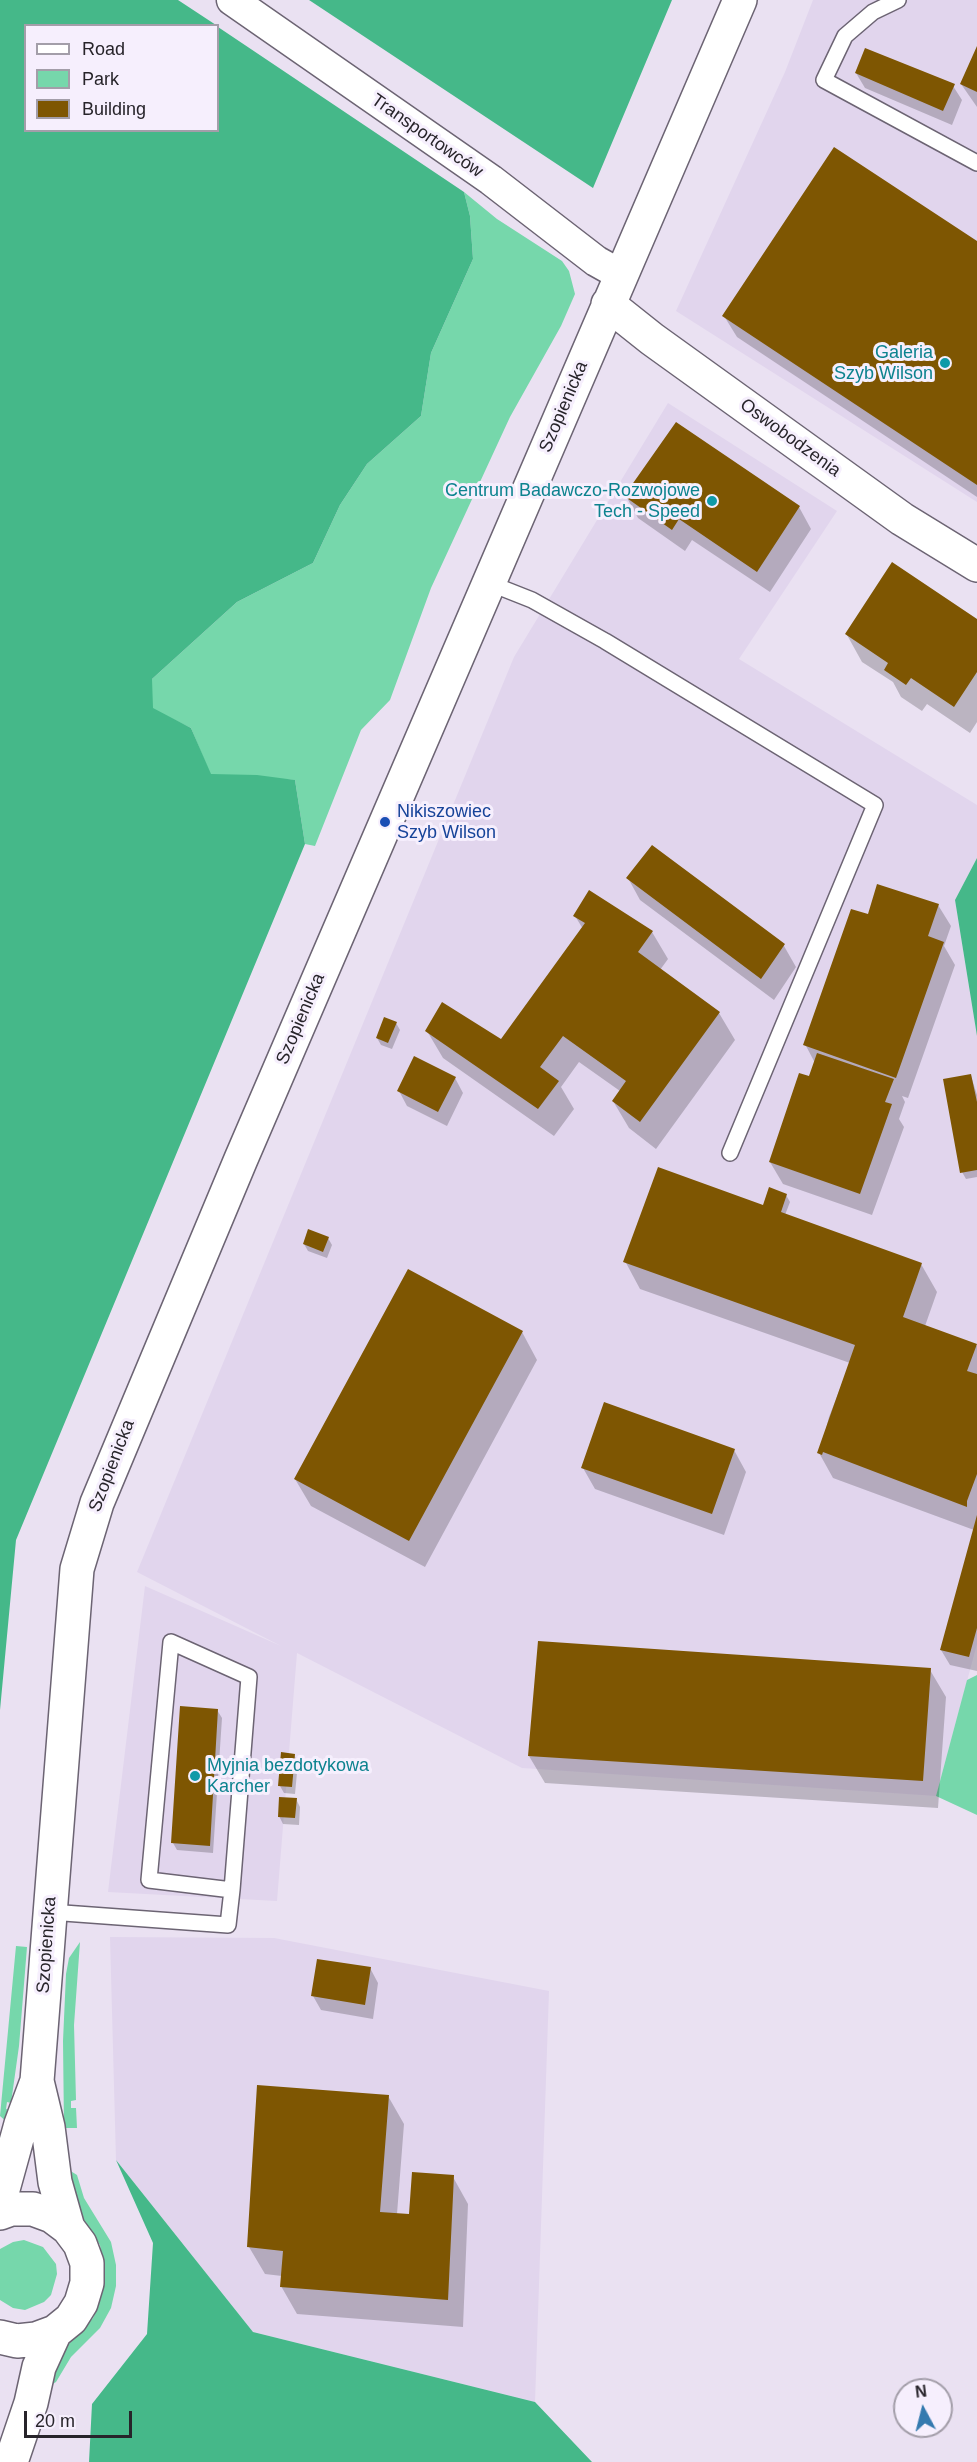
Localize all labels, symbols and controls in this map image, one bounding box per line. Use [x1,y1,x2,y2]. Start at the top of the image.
legend [24,24,219,132]
text: Road [82,39,125,59]
text: Park [82,69,119,89]
street label: Transportowców [367,89,487,183]
text: Building [82,99,146,119]
place label: Galeria Szyb Wilson [834,342,933,385]
marker: Galeria Szyb Wilson [938,356,952,370]
street label: Szopienicka [535,358,593,456]
street label: Oswobodzenia [735,394,845,482]
place label: Centrum Badawczo-Rozwojowe Tech - Speed [445,480,700,522]
marker: Centrum Badawczo-Rozwojowe Tech - Speed [705,494,719,508]
place label: Nikiszowiec Szyb Wilson [397,801,496,844]
marker: Nikiszowiec Szyb Wilson [378,815,392,829]
street label: Szopienicka [272,970,330,1068]
street label: Szopienicka [85,1417,139,1515]
place label: Myjnia bezdotykowa Karcher [207,1755,369,1798]
marker: Myjnia bezdotykowa Karcher [188,1769,202,1783]
street label: Szopienicka [33,1896,61,1994]
north arrow [893,2378,953,2438]
text: N [914,2382,928,2401]
scale bar [27,2399,135,2437]
text: 20 m [35,2411,75,2431]

